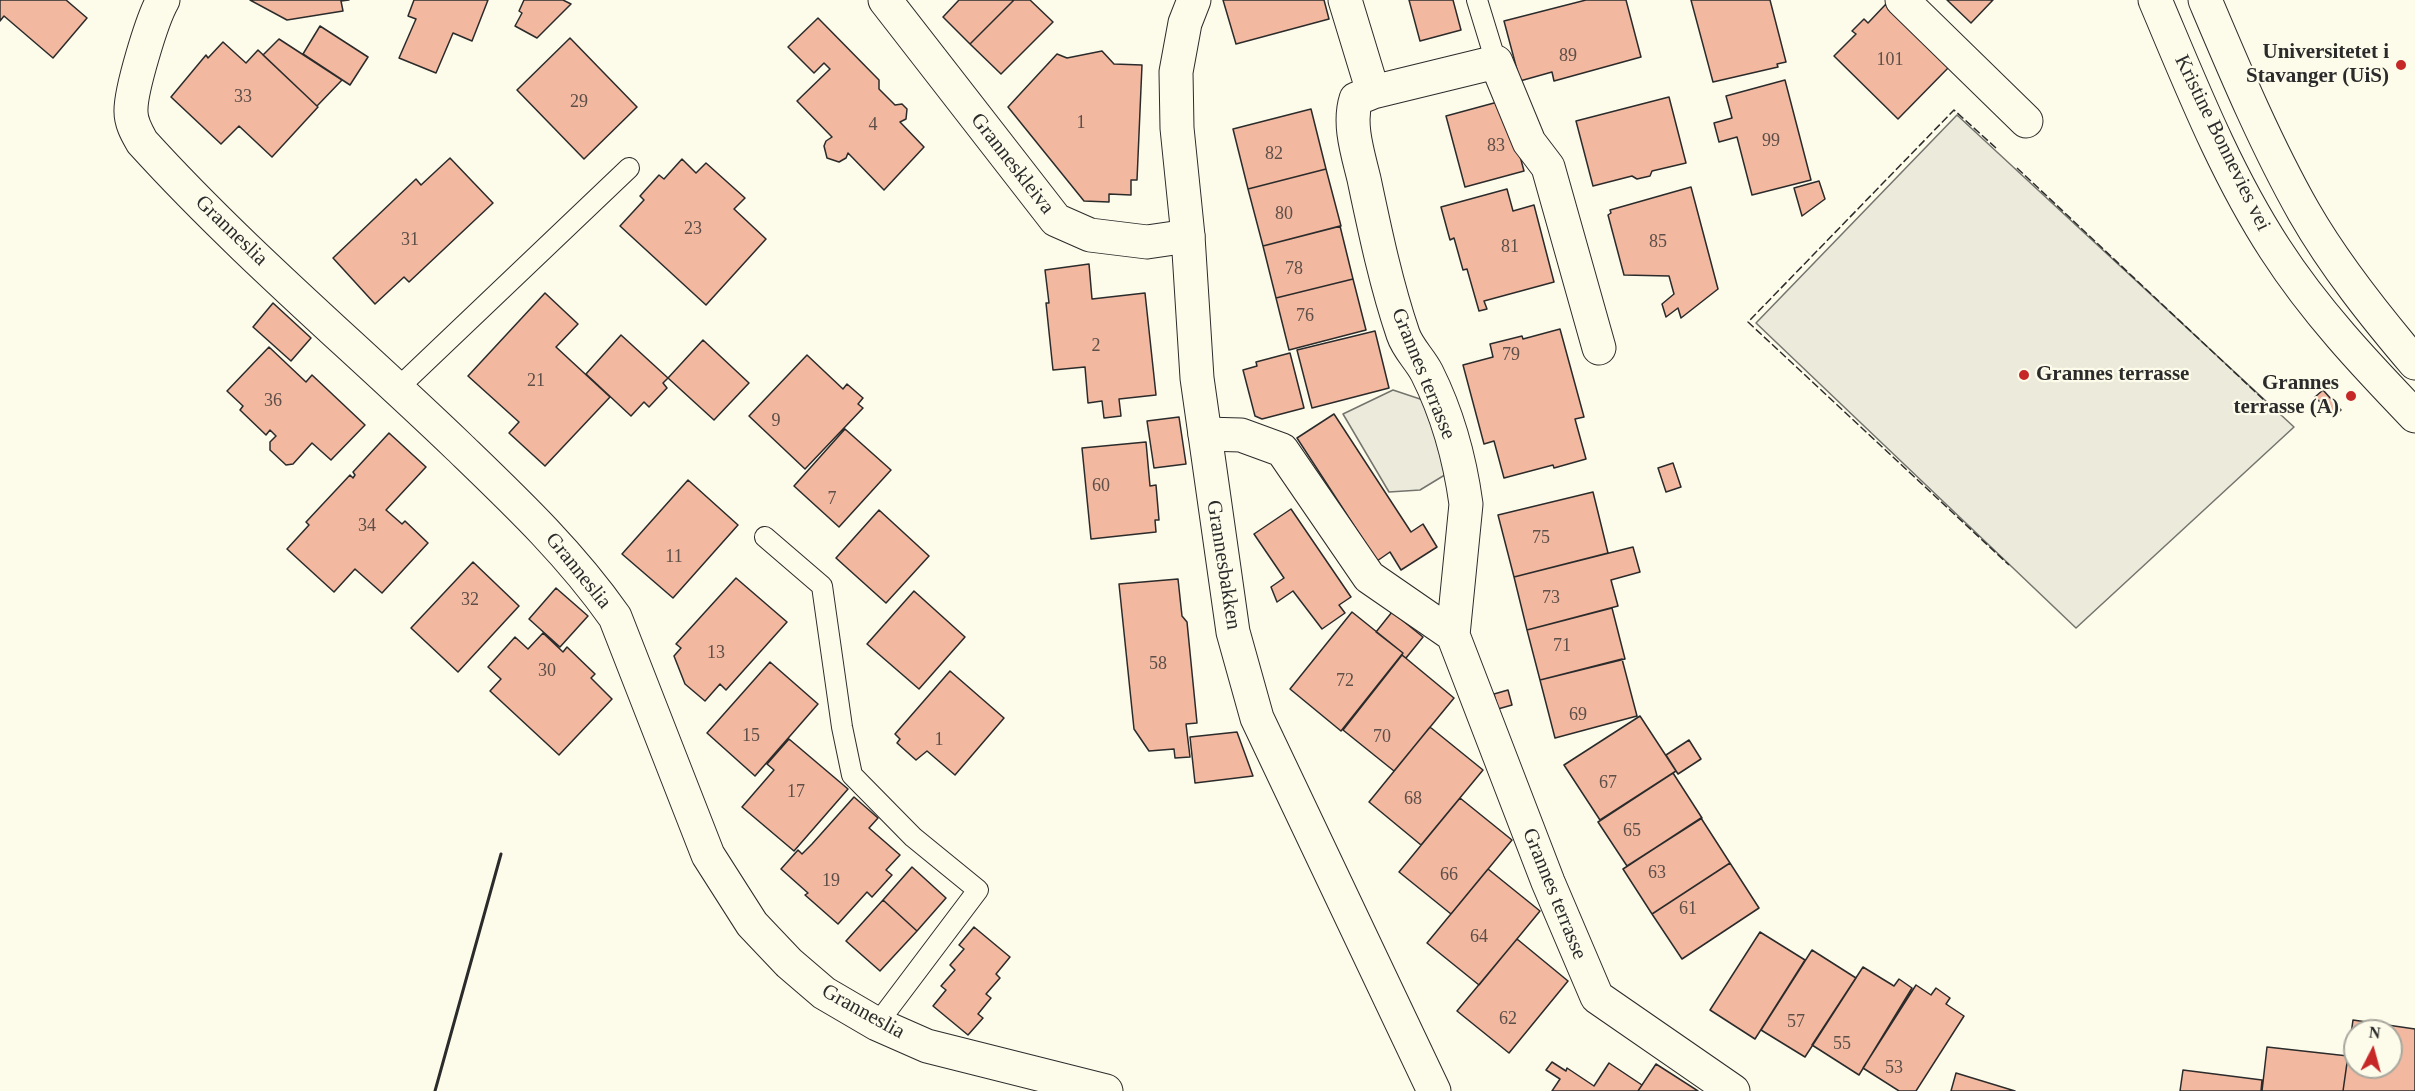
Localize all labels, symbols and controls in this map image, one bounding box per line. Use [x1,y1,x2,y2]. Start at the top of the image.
place label: Universitetet i Stavanger (UiS) [2246,40,2389,90]
house number: 89 [1559,45,1577,67]
house number: 101 [1876,49,1904,71]
street label: Kristine Bonnevies vei [2168,51,2276,235]
marker: Universitetet i Stavanger (UiS) [2394,58,2408,72]
house number: 33 [234,86,252,108]
house number: 29 [570,91,588,113]
street label: Granneskleiva [965,108,1059,220]
house number: 1 [1076,112,1086,134]
house number: 4 [868,114,878,136]
house number: 99 [1762,130,1780,152]
house number: 83 [1487,135,1505,157]
house number: 82 [1265,143,1283,165]
street label: Granneslia [190,190,272,272]
house number: 80 [1275,203,1293,225]
house number: 23 [684,218,702,240]
house number: 31 [401,229,419,251]
house number: 85 [1649,231,1667,253]
house number: 81 [1501,236,1519,258]
house number: 78 [1285,258,1303,280]
house number: 76 [1296,305,1314,327]
street label: Grannes terrasse [1385,305,1461,443]
house number: 2 [1092,335,1100,357]
house number: 79 [1502,344,1520,366]
place label: Grannes terrasse [2036,362,2189,388]
marker: Grannes terrasse [2017,368,2031,382]
house number: 21 [527,370,545,392]
place label: Grannes terrasse (A) [2233,371,2339,421]
marker: Grannes terrasse (A) [2344,389,2358,403]
house number: 36 [264,390,282,412]
house number: 9 [772,410,780,432]
house number: 60 [1092,475,1110,497]
house number: 7 [828,488,836,510]
street label: Grannesbakken [1200,499,1246,631]
house number: 34 [358,515,376,537]
house number: 75 [1532,527,1550,549]
street label: Granneslia [540,528,616,614]
house number: 11 [665,546,683,568]
house number: 73 [1542,587,1560,609]
house number: 32 [461,589,479,611]
house number: 71 [1553,635,1571,657]
house number: 13 [707,642,725,664]
house number: 58 [1149,653,1167,675]
house number: 30 [538,660,556,682]
house number: 72 [1336,670,1354,692]
house number: 69 [1569,704,1587,726]
house number: 15 [742,725,760,747]
house number: 70 [1373,726,1391,748]
house number: 1 [934,729,944,751]
house number: 67 [1599,772,1617,794]
house number: 17 [787,781,805,803]
house number: 68 [1404,788,1422,810]
house number: 65 [1623,820,1641,842]
street label: Grannes terrasse [1516,825,1592,963]
house number: 63 [1648,862,1666,884]
house number: 66 [1440,864,1458,886]
house number: 19 [822,870,840,892]
house number: 61 [1679,898,1697,920]
house number: 64 [1470,926,1488,948]
street label: Granneslia [817,979,909,1045]
house number: 62 [1499,1008,1517,1030]
house number: 57 [1787,1011,1805,1033]
north arrow [2343,1019,2403,1079]
text: N [2368,1024,2381,1042]
house number: 55 [1833,1033,1851,1055]
house number: 53 [1885,1057,1903,1079]

